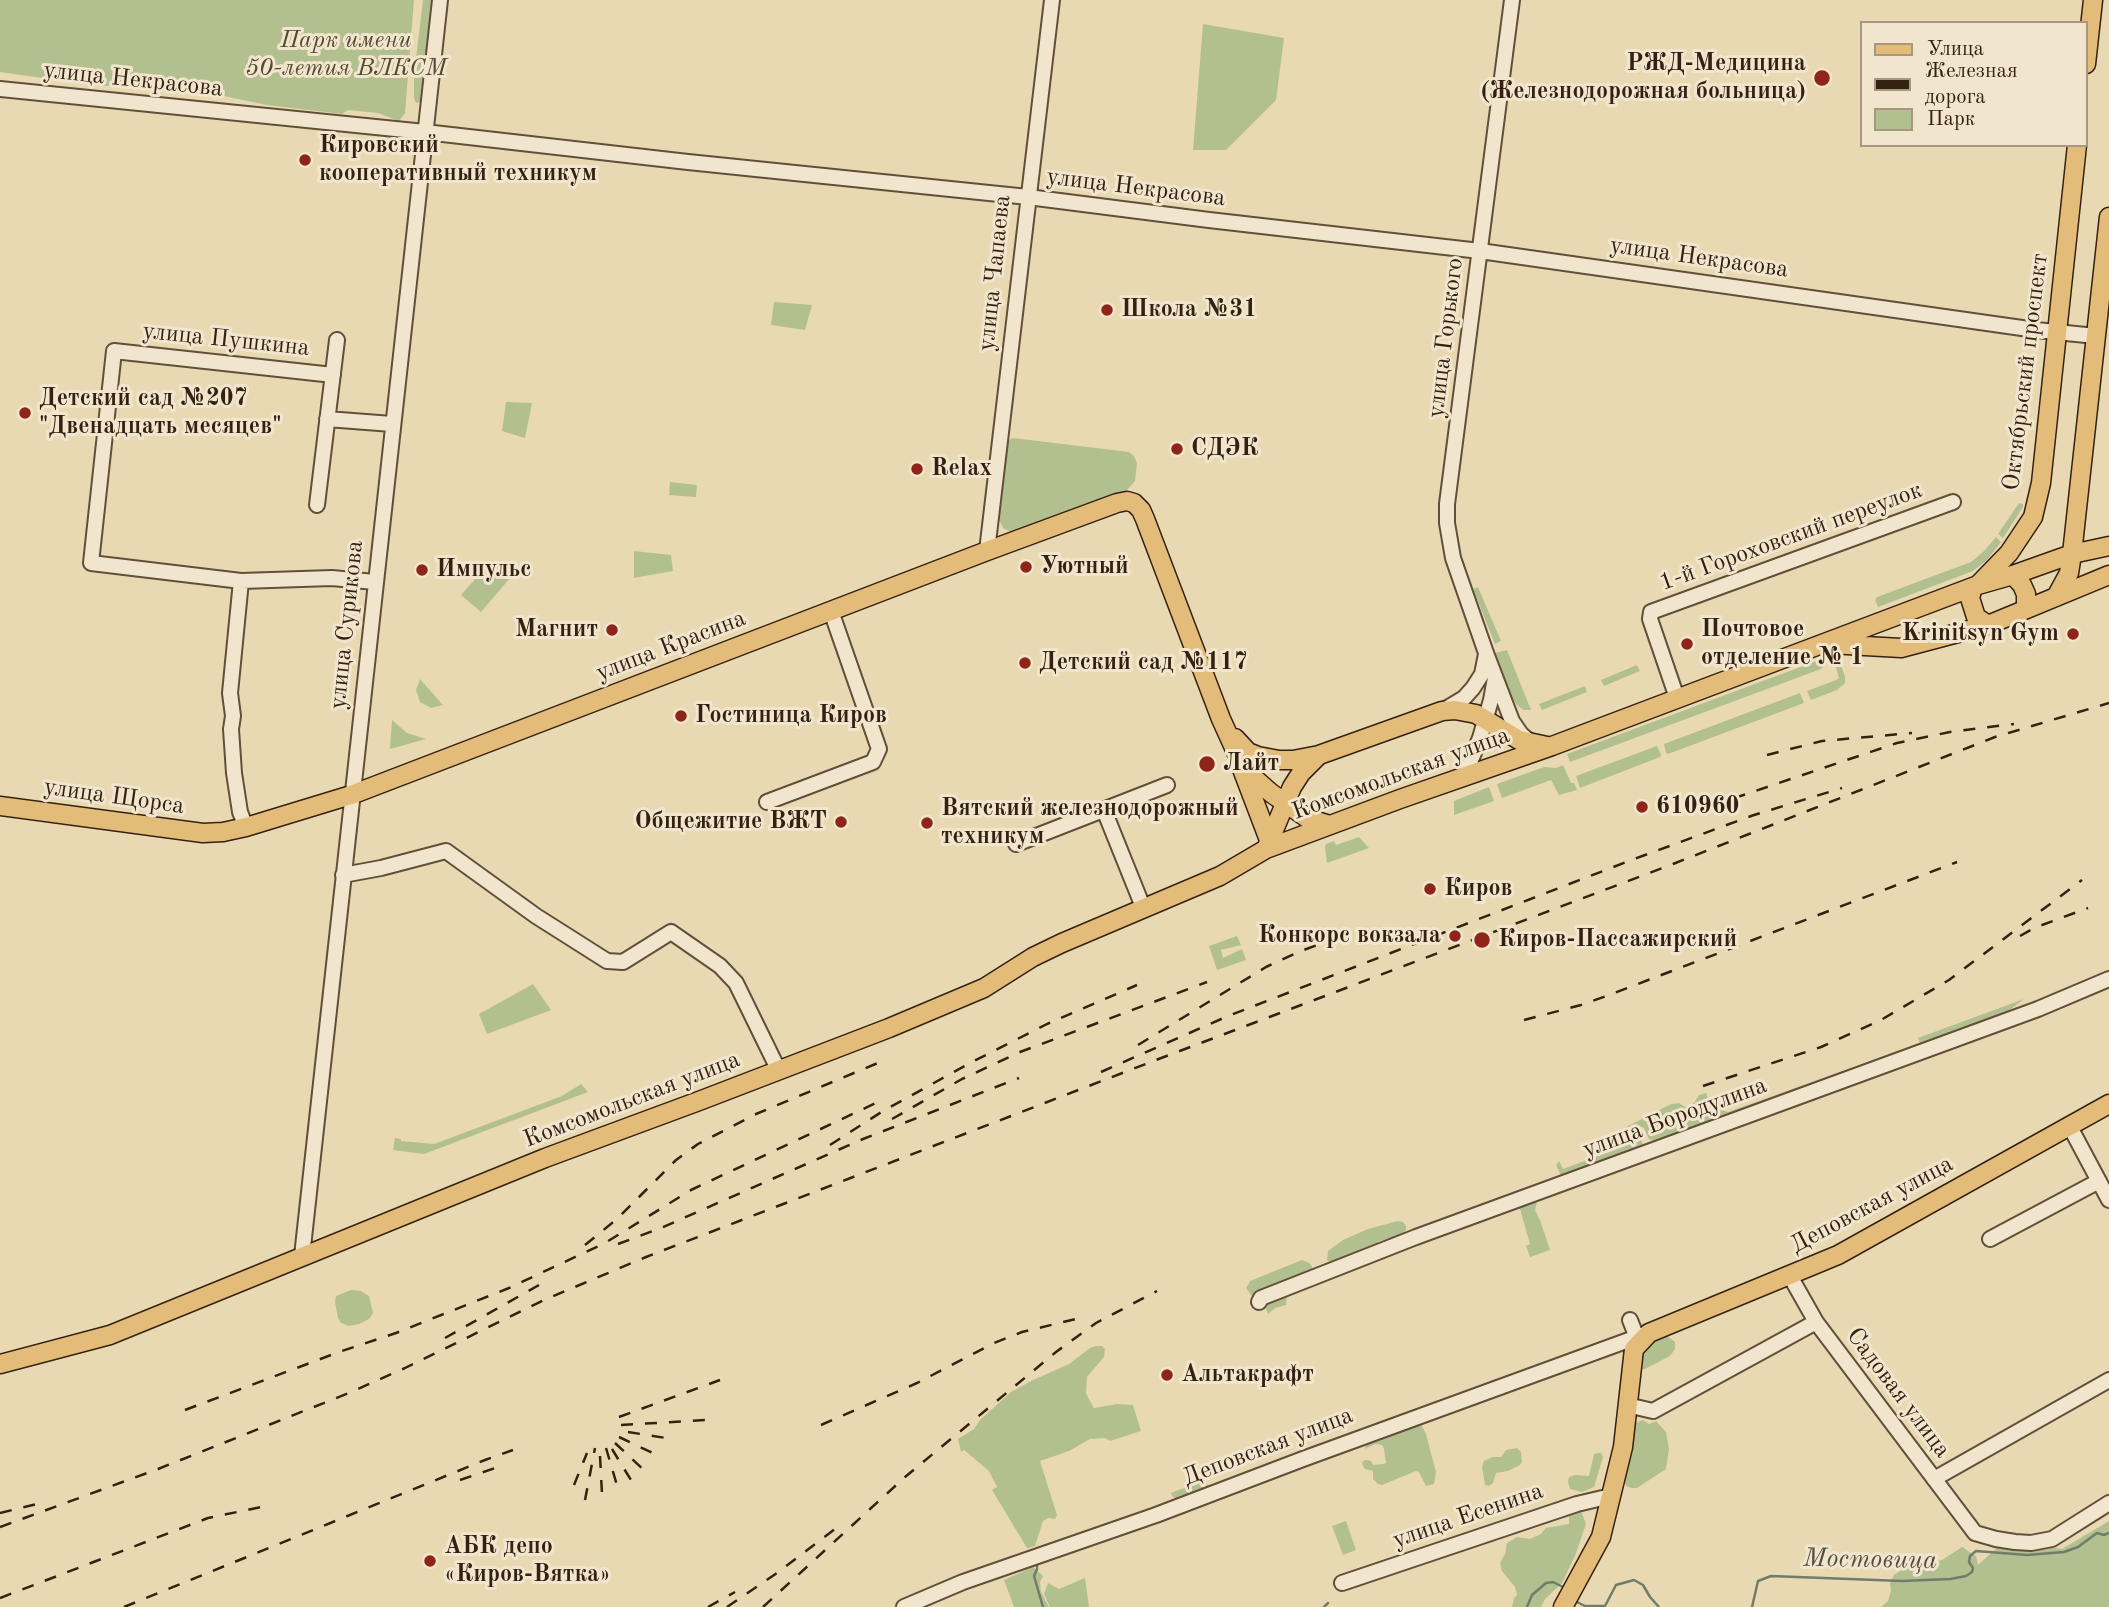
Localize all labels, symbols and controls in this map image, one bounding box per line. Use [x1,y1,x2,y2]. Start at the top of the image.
legend [1860,21,2088,147]
park label: Парк имени 50-летия ВЛКСМ [245,27,447,83]
text: Улица [1927,39,1984,60]
place label: РЖД-Медицина (Железнодорожная больница) [1481,50,1806,106]
street label: улица Некрасова [42,56,224,104]
text: Железная дорога [1925,61,2018,108]
marker: РЖД-Медицина (Железнодорожная больница) [1812,68,1832,88]
text: Парк [1927,109,1975,130]
place label: Кировский кооперативный техникум [319,132,597,188]
marker: Кировский кооперативный техникум [297,152,313,168]
street label: улица Некрасова [1045,163,1227,213]
street label: улица Чапаева [972,193,1018,353]
street label: улица Некрасова [1608,231,1790,285]
street label: Октябрьский проспект [1997,252,2055,492]
street label: улица Горького [1422,256,1470,420]
place label: Школа №31 [1121,296,1257,324]
marker: Школа №31 [1099,302,1115,318]
street label: улица Пушкина [141,317,311,363]
place label: Детский сад №207 "Двенадцать месяцев" [39,385,282,441]
marker: Детский сад №207 "Двенадцать месяцев" [17,405,33,421]
place label: СДЭК [1191,435,1258,463]
marker: СДЭК [1169,441,1185,457]
place label: Relax [931,455,992,483]
marker: Relax [909,461,925,477]
street label: 1-й Гороховский переулок [1656,476,1926,598]
street label: улица Сурикова [324,539,370,711]
place label: Уютный [1040,553,1129,581]
place label: Импульс [436,556,531,584]
marker: Уютный [1018,559,1034,575]
marker: Импульс [414,562,430,578]
street label: улица Красина [592,604,750,688]
place label: Магнит [515,616,598,644]
place label: Почтовое отделение № 1 [1701,616,1864,672]
place label: Krinitsyn Gym [1902,620,2059,648]
marker: Магнит [604,622,620,638]
marker: Krinitsyn Gym [2065,626,2081,642]
marker: Почтовое отделение № 1 [1679,636,1695,652]
place label: Детский сад №117 [1039,649,1248,677]
marker: Детский сад №117 [1017,655,1033,671]
place label: Гостиница Киров [695,702,887,730]
marker: Гостиница Киров [673,708,689,724]
street label: Комсомольская улица [1288,721,1514,827]
place label: Лайт [1223,750,1279,778]
marker: Лайт [1197,754,1217,774]
street label: улица Щорса [42,773,186,821]
place label: 610960 [1656,793,1740,821]
place label: Вятский железнодорожный техникум [941,795,1239,851]
marker: 610960 [1634,799,1650,815]
place label: Общежитие ВЖТ [634,808,827,836]
marker: Общежитие ВЖТ [833,814,849,830]
marker: Вятский железнодорожный техникум [919,815,935,831]
place label: Киров [1444,875,1513,903]
marker: Киров [1422,881,1438,897]
place label: Конкорс вокзала [1258,922,1441,950]
place label: Киров-Пассажирский [1498,926,1737,954]
marker: Конкорс вокзала [1447,928,1463,944]
marker: Киров-Пассажирский [1472,930,1492,950]
street label: Комсомольская улица [520,1045,744,1155]
street label: улица Бородулина [1579,1071,1771,1165]
street label: Деповская улица [1786,1150,1958,1260]
street label: Садовая улица [1840,1322,1956,1464]
place label: Альтакрафт [1181,1361,1314,1389]
marker: Альтакрафт [1159,1367,1175,1383]
street label: Деповская улица [1179,1401,1357,1493]
street label: улица Есенина [1389,1477,1547,1555]
place label: АБК депо «Киров-Вятка» [444,1533,611,1589]
water label: Мостовица [1803,1543,1937,1577]
marker: АБК депо «Киров-Вятка» [422,1553,438,1569]

